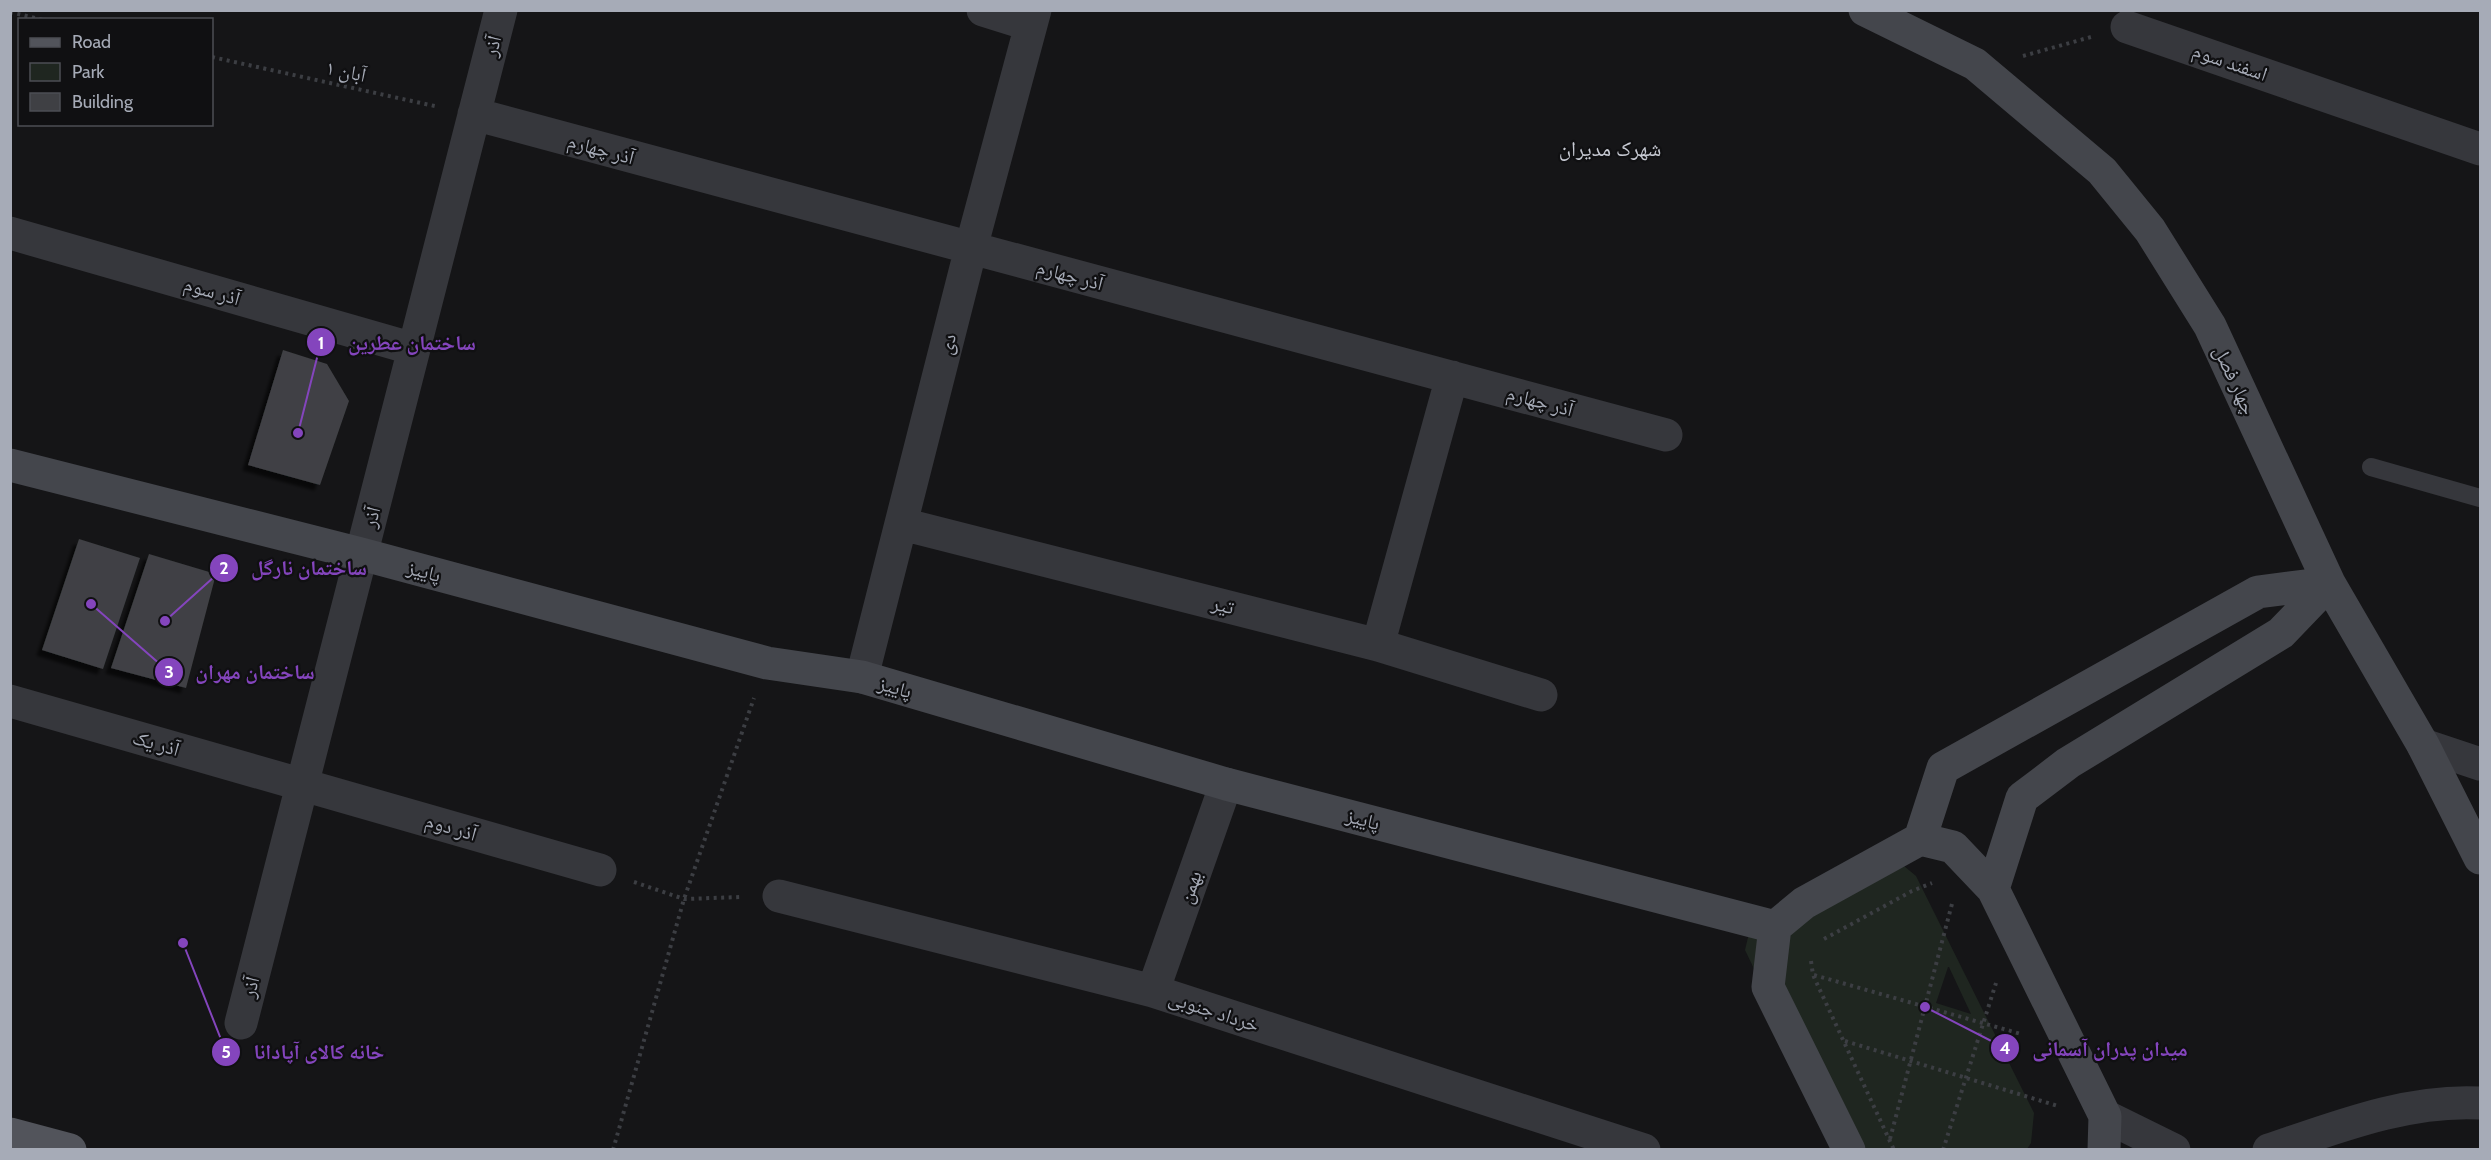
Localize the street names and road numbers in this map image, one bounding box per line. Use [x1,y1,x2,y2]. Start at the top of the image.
street label: آذر [478,32,506,60]
street label: اسفند سوم [2189,38,2271,88]
street label: آبان ۱ [324,55,369,87]
street label: آذر چهارم [564,129,638,172]
street label: آذر چهارم [1033,255,1107,298]
street label: آذر سوم [180,272,244,313]
street label: دی [933,331,961,357]
street label: چهار فصل [2209,342,2262,419]
street label: آذر چهارم [1503,381,1577,424]
street label: آذر [357,503,385,531]
street label: پاییز [403,555,444,587]
street label: تیر [1208,590,1237,619]
street label: پاییز [874,670,915,703]
street label: آذر یک [130,725,183,761]
street label: پاییز [1342,803,1383,835]
street label: آذر دوم [422,808,481,848]
street label: بهمن [1173,867,1207,907]
street label: آذر [236,973,264,1001]
street label: خرداد جنوبی [1166,985,1263,1037]

